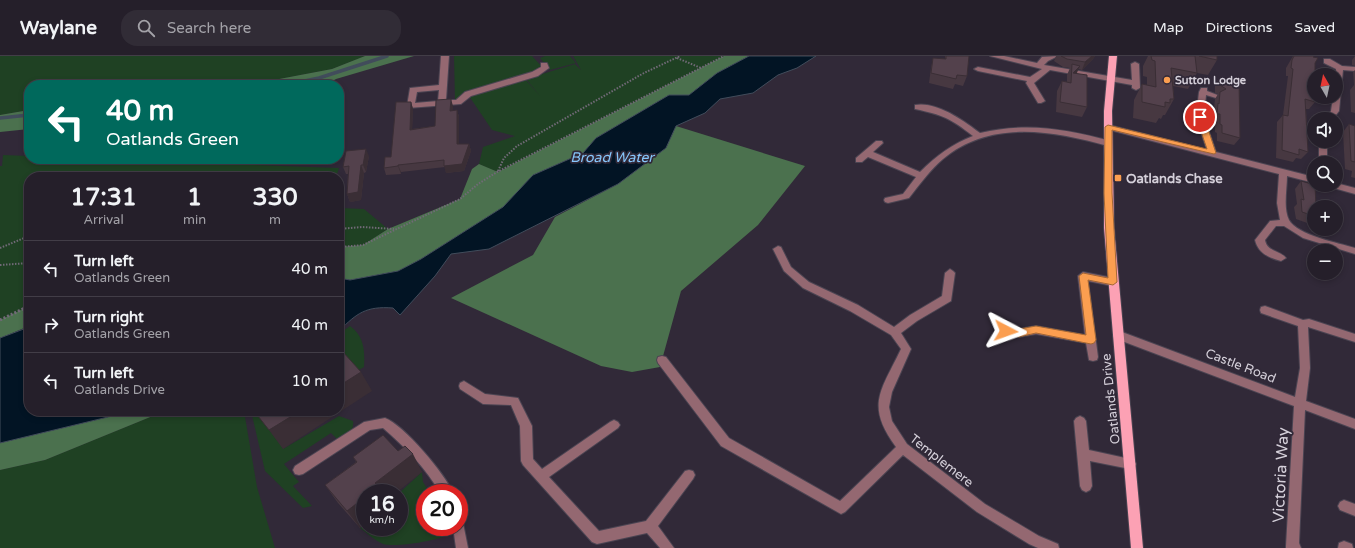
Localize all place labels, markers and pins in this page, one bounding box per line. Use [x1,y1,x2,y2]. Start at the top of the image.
place label: Sutton Lodge [1175,74,1247,88]
marker: Sutton Lodge [1162,75,1172,85]
pin [1183,100,1217,134]
place label: Oatlands Chase [1126,171,1223,187]
marker: Oatlands Chase [1113,173,1123,183]

